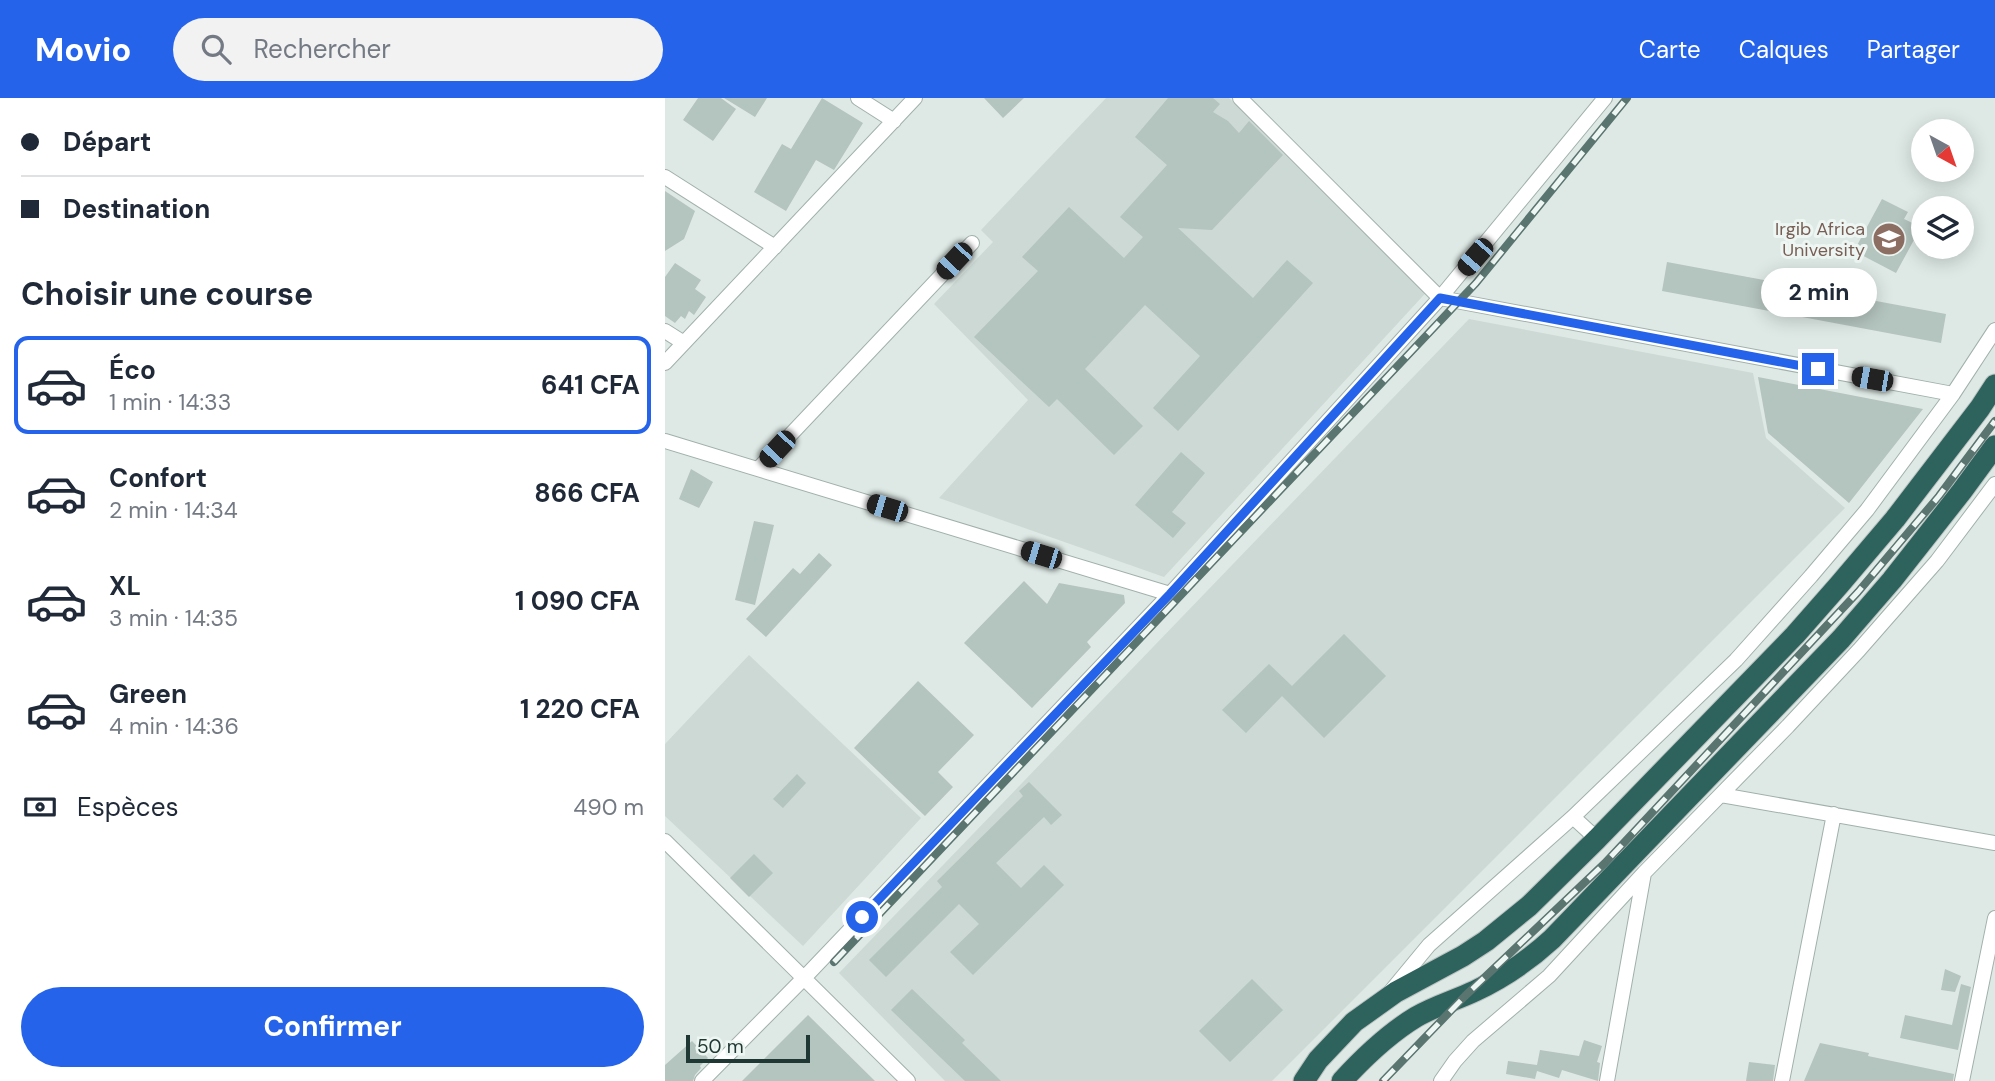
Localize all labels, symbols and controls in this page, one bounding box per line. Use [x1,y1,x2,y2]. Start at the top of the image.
search box [173,18,663,81]
text: Movio [35,28,131,71]
icon: search [197,30,235,68]
text: Rechercher [253,32,391,66]
text: Carte [1639,34,1701,65]
text: Calques [1739,34,1829,65]
text: Partager [1867,34,1960,65]
north arrow [1911,119,1974,182]
map controls [1911,119,1974,259]
text: Départ [63,125,151,159]
text: Destination [63,192,210,226]
button: layers [1911,196,1974,259]
place label: Irgib Africa University [1775,217,1865,262]
school or university icon: Irgib Africa University [1870,220,1908,258]
car [1454,234,1497,280]
car [932,238,977,284]
callout: 2 min [1760,268,1876,316]
text: Choisir une course [21,273,313,315]
text: 2 min [1789,277,1849,307]
text: Éco [109,353,156,387]
route end [1802,353,1834,385]
icon: car [25,354,88,417]
car [1850,365,1895,393]
text: 641 CFA [541,368,640,402]
text: 1 min · 14:33 [109,387,231,417]
car [755,426,800,472]
text: Confort [109,461,207,495]
icon: car [25,462,88,525]
text: 866 CFA [534,476,640,510]
car [864,492,911,524]
text: 2 min · 14:34 [109,495,238,525]
car [1018,539,1065,571]
text: XL [109,569,141,603]
icon: car [25,570,88,633]
text: 1 090 CFA [515,584,640,618]
text: 3 min · 14:35 [109,603,238,633]
text: Green [109,677,187,711]
icon: car [25,678,88,741]
text: 1 220 CFA [520,692,640,726]
text: 4 min · 14:36 [109,711,239,741]
icon: cash [21,788,59,826]
text: Espèces [77,790,178,824]
text: 490 m [573,792,644,822]
route start [846,901,878,933]
button: Confirmer [21,987,644,1067]
scale bar [686,1032,810,1064]
text: 50 m [697,1034,744,1059]

